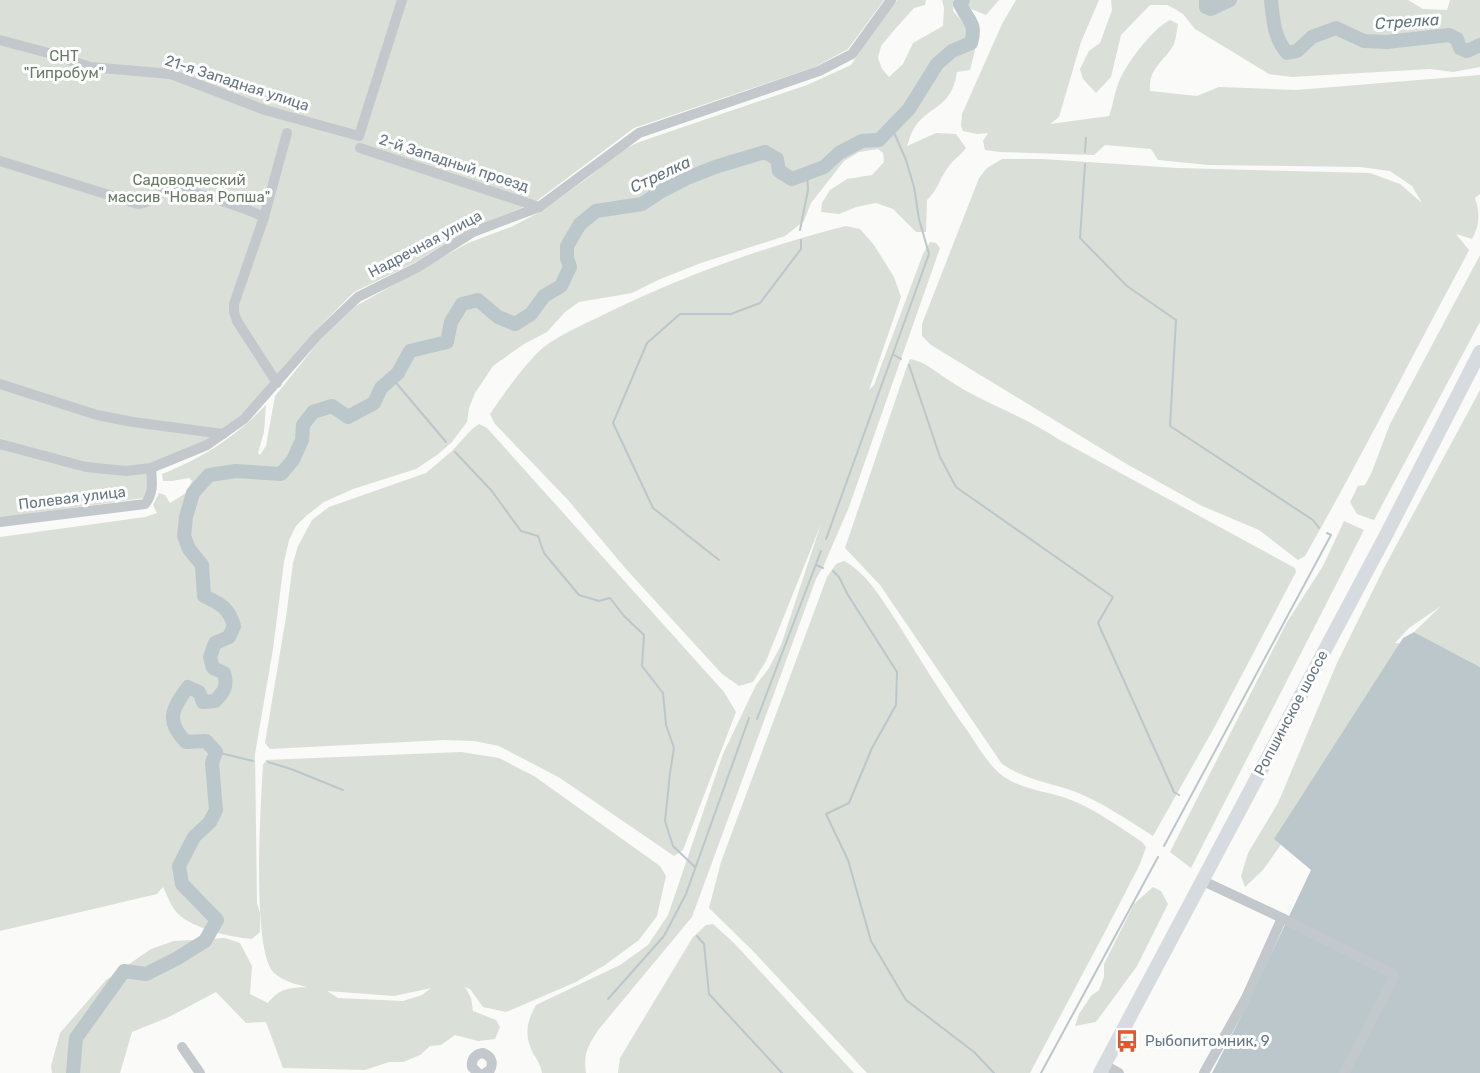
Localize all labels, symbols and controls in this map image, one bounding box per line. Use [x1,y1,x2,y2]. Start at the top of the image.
water label: Стрелка [1374,10,1440,33]
park label: СНТ "Гипробум" [24,47,104,82]
street label: 21-я Западная улица [163,51,311,115]
street label: 2-й Западный проезд [377,130,531,196]
water label: Стрелка [627,152,693,197]
park label: Садоводческий массив "Новая Ропша" [108,171,270,206]
street label: Надречная улица [365,206,485,282]
street label: Полевая улица [17,482,127,514]
street label: Ропшинское шоссе [1250,647,1332,779]
bus stop icon: Рыбопитомник, 9 [1114,1028,1140,1054]
place label: Рыбопитомник, 9 [1145,1032,1270,1050]

